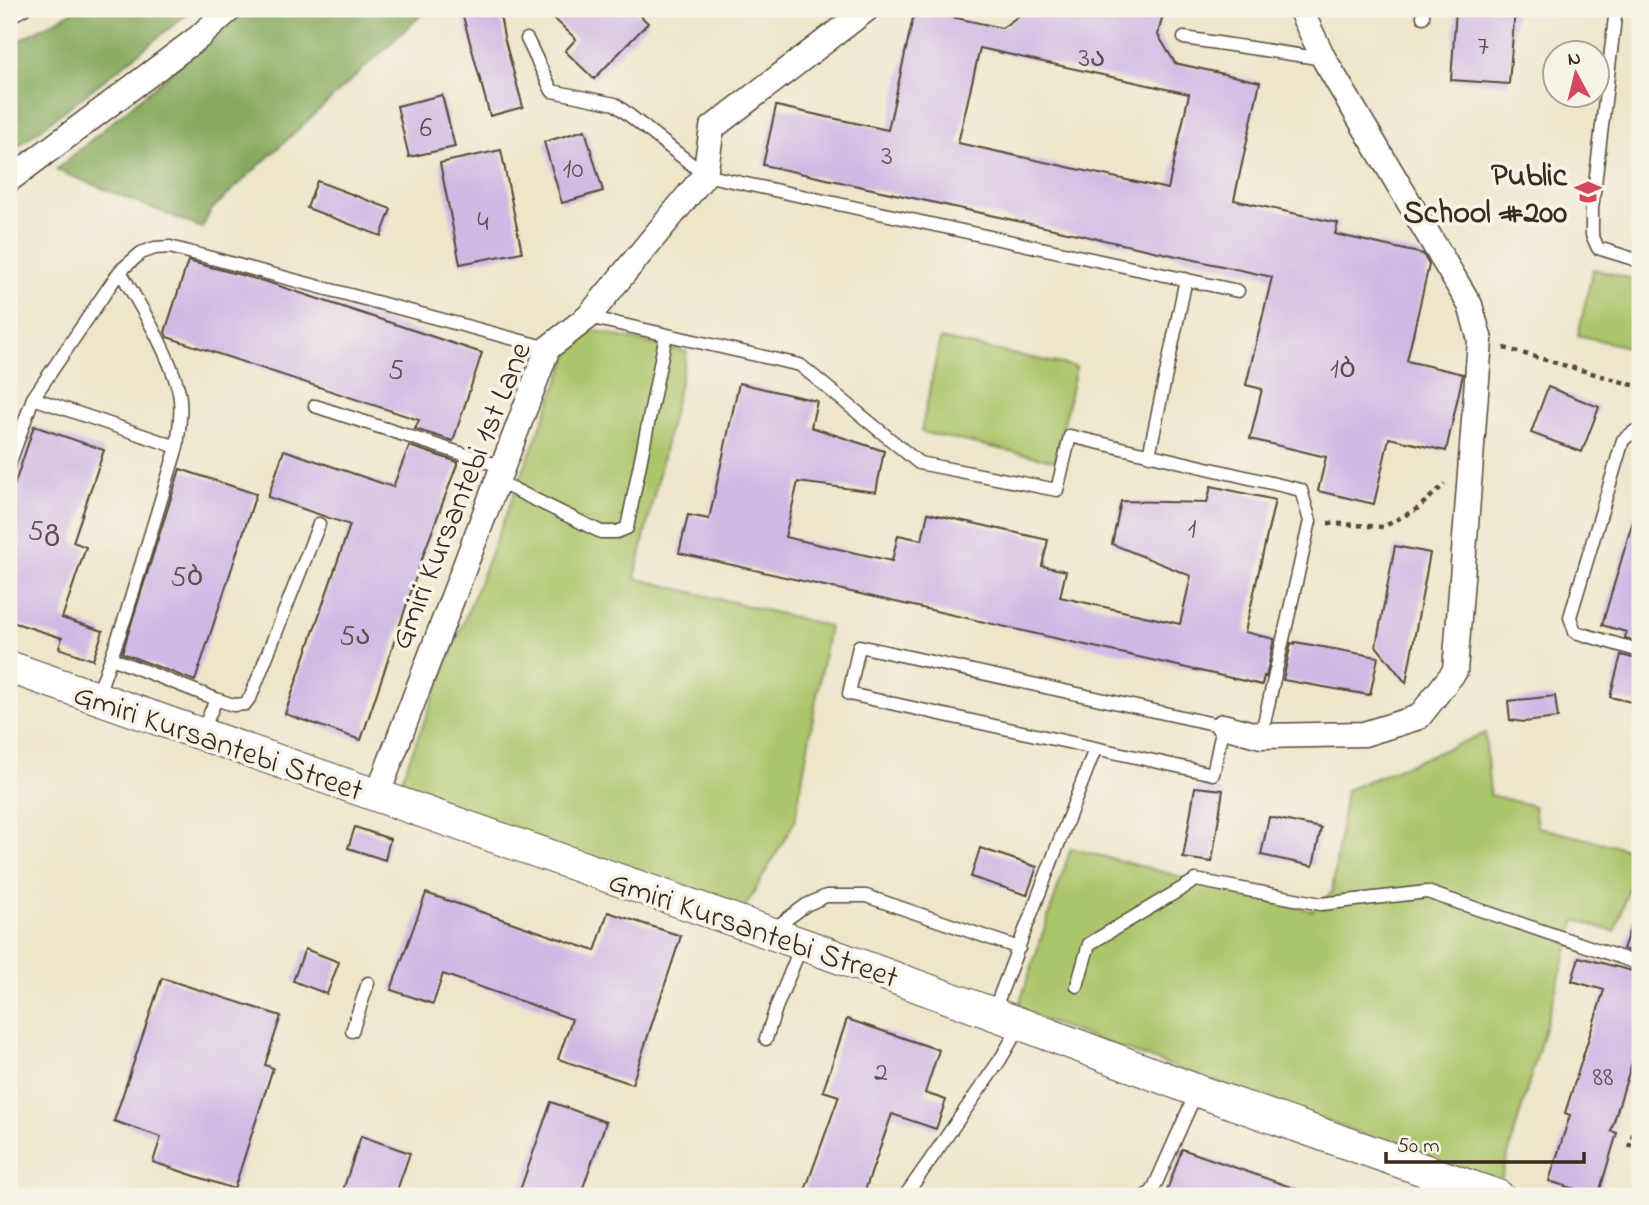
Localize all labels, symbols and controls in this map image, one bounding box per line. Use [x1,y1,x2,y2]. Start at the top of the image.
house number: 7 [1477,27,1489,68]
north arrow [1540,38,1610,108]
house number: 3ა [1079,39,1105,80]
text: N [1566,45,1582,74]
house number: 6 [420,109,432,150]
house number: 3 [881,137,893,178]
house number: 10 [562,150,584,191]
place label: Public School #200 [1403,154,1568,238]
school or university icon: Public School #200 [1573,177,1603,207]
house number: 4 [477,203,489,244]
street label: Gmiri Kursantebi 1st Lane [379,335,546,657]
house number: 1ბ [1330,350,1356,391]
house number: 5 [388,351,404,392]
house number: 1 [1188,510,1197,551]
house number: 5გ [28,512,60,553]
house number: 5ბ [171,558,203,599]
house number: 5ა [339,617,371,658]
street label: Gmiri Kursantebi Street [67,673,369,816]
street label: Gmiri Kursantebi Street [602,860,904,1003]
house number: 2 [874,1053,888,1094]
house number: 88 [1592,1058,1614,1099]
scale bar [1386,1121,1584,1165]
text: 50 m [1397,1132,1440,1162]

